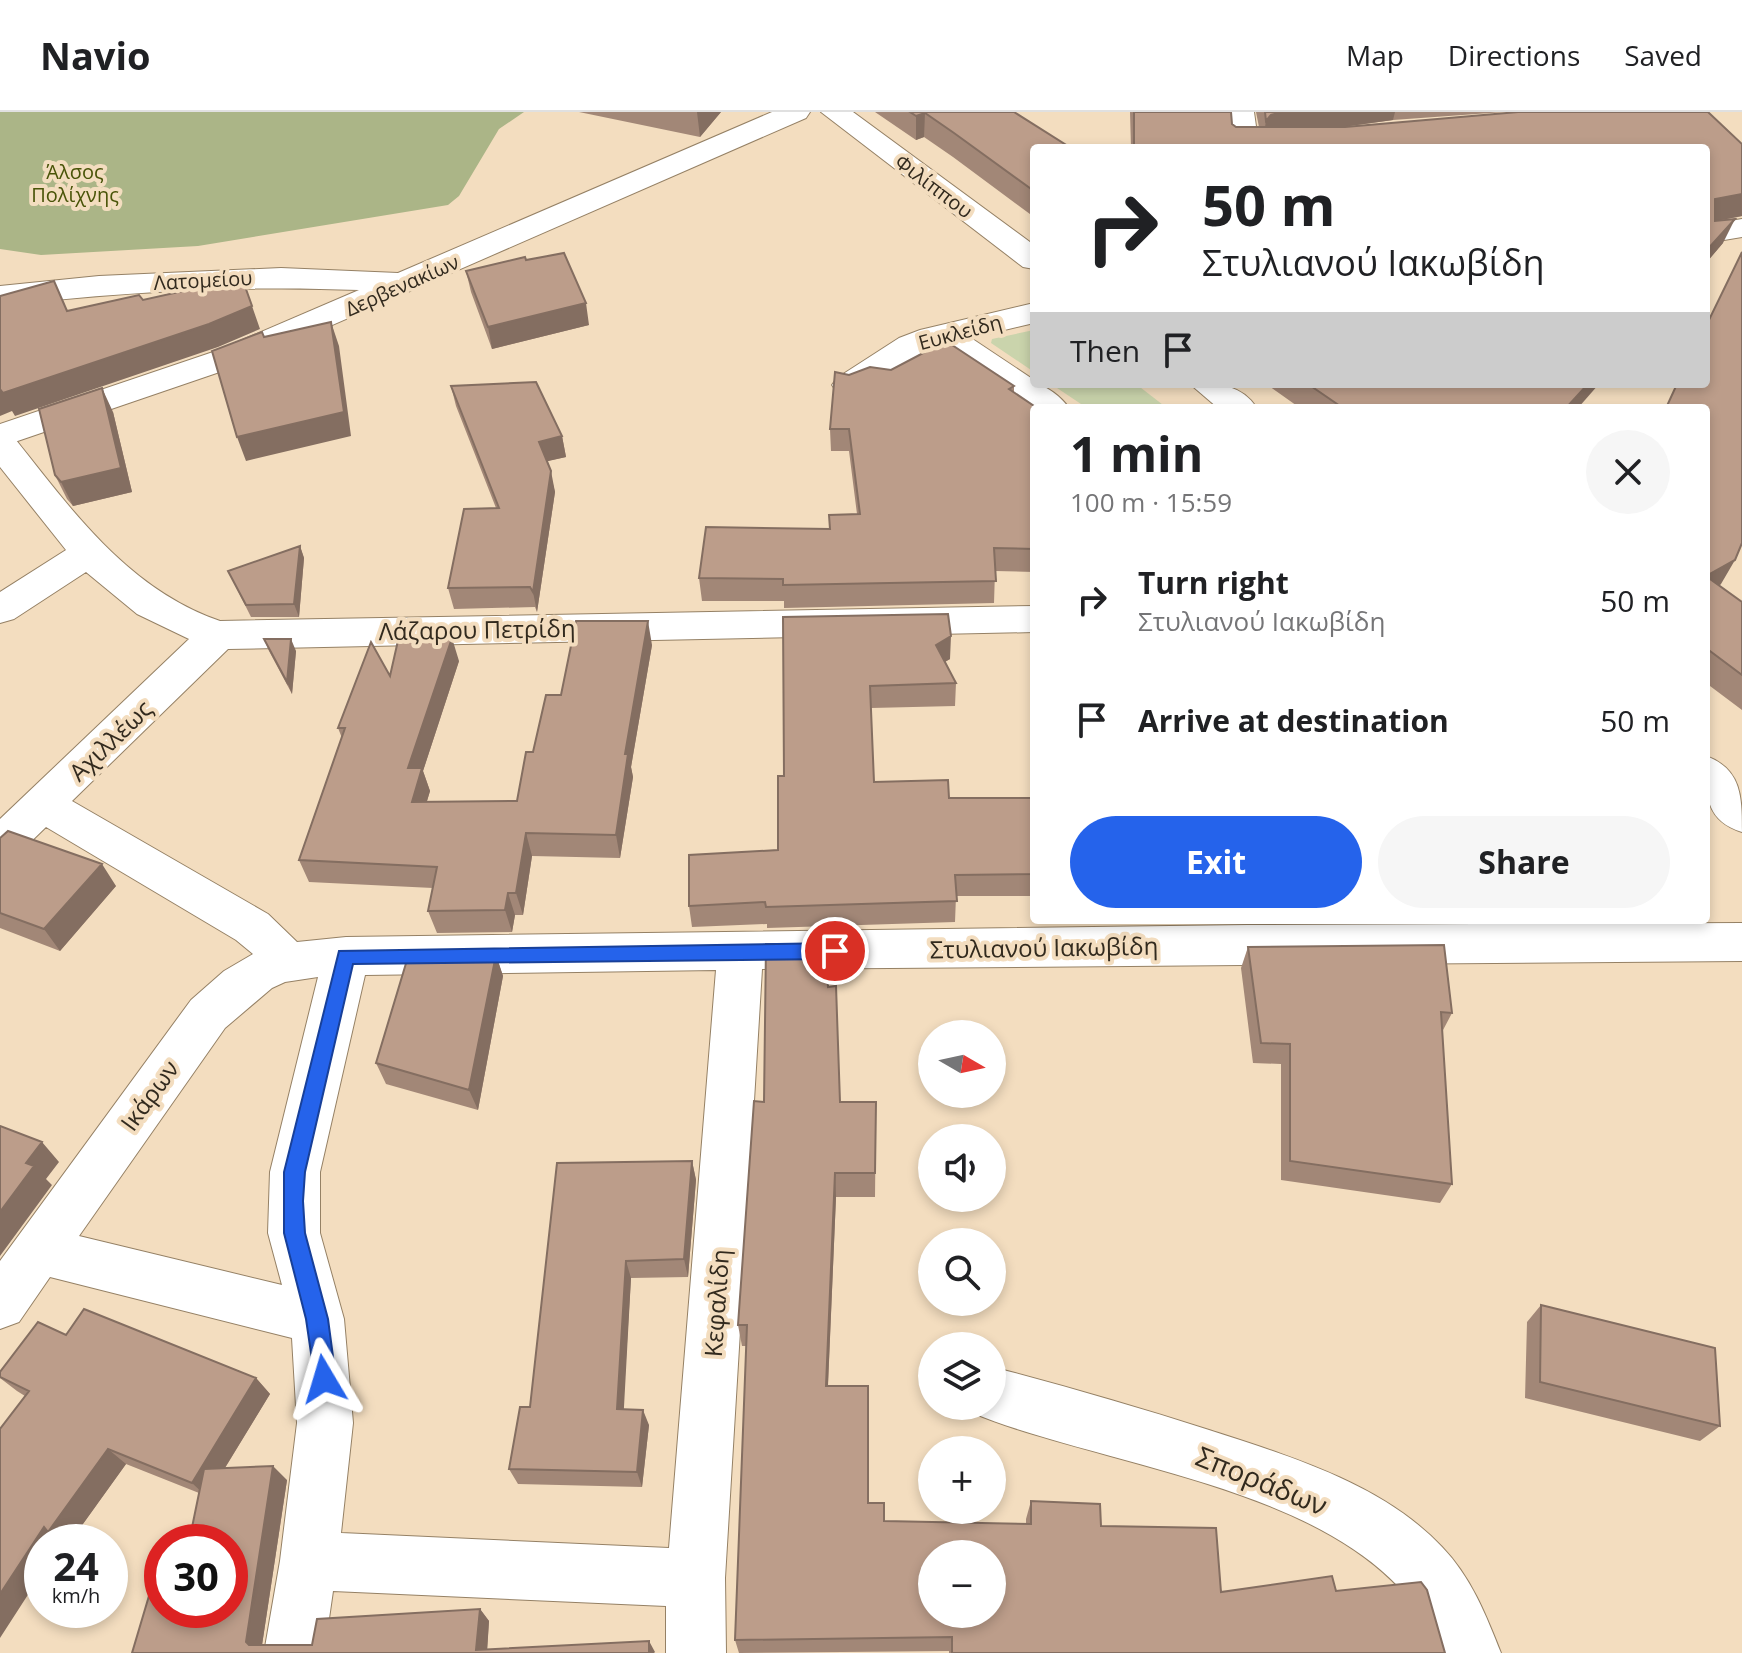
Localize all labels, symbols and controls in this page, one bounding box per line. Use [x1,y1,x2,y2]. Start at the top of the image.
text: Navio [40,29,151,81]
text: Map [1346,36,1404,74]
text: Directions [1448,36,1580,74]
text: Saved [1624,36,1702,74]
street label: Φιλίππου [890,148,978,224]
park label: Άλσος Πολίχνης [31,158,119,208]
text: 50 m [1202,166,1336,242]
icon: right [1070,176,1174,280]
text: Στυλιανού Ιακωβίδη [1202,238,1545,287]
street label: Δερβενακίων [341,248,463,322]
street label: Λατομείου [153,264,253,296]
street label: Ευκλείδη [915,308,1005,356]
icon: arrive [1156,328,1200,372]
text: Then [1070,330,1140,371]
text: 1 min [1070,421,1203,486]
button: close [1586,430,1670,514]
text: 100 m · 15:59 [1070,484,1232,520]
text: Turn right [1138,562,1289,603]
icon: right [1070,578,1114,622]
text: 50 m [1600,580,1670,621]
text: Στυλιανού Ιακωβίδη [1138,603,1385,639]
street label: Λάζαρου Πετρίδη [378,611,576,647]
street label: Αχιλλέως [61,692,159,788]
icon: arrive [1070,698,1114,742]
text: Arrive at destination [1138,700,1449,741]
text: 50 m [1600,700,1670,741]
button: Exit [1070,816,1362,908]
button: Share [1378,816,1670,908]
pin [801,917,869,985]
icon: arrive [813,929,857,973]
street label: Στυλιανού Ιακωβίδη [930,929,1158,965]
north arrow [918,1020,1006,1108]
map controls [918,1020,1006,1628]
street label: Ικάρων [112,1053,186,1137]
button: sound [918,1124,1006,1212]
button: search [918,1228,1006,1316]
street label: Κεφαλίδη [696,1248,736,1358]
button: layers [918,1332,1006,1420]
position arrow [282,1337,366,1421]
button: + [918,1436,1006,1524]
street label: Σποράδων [1191,1436,1333,1524]
speed limit sign: 30 [144,1524,248,1628]
text: 24 [53,1538,99,1593]
button: − [918,1540,1006,1628]
text: km/h [52,1582,100,1609]

